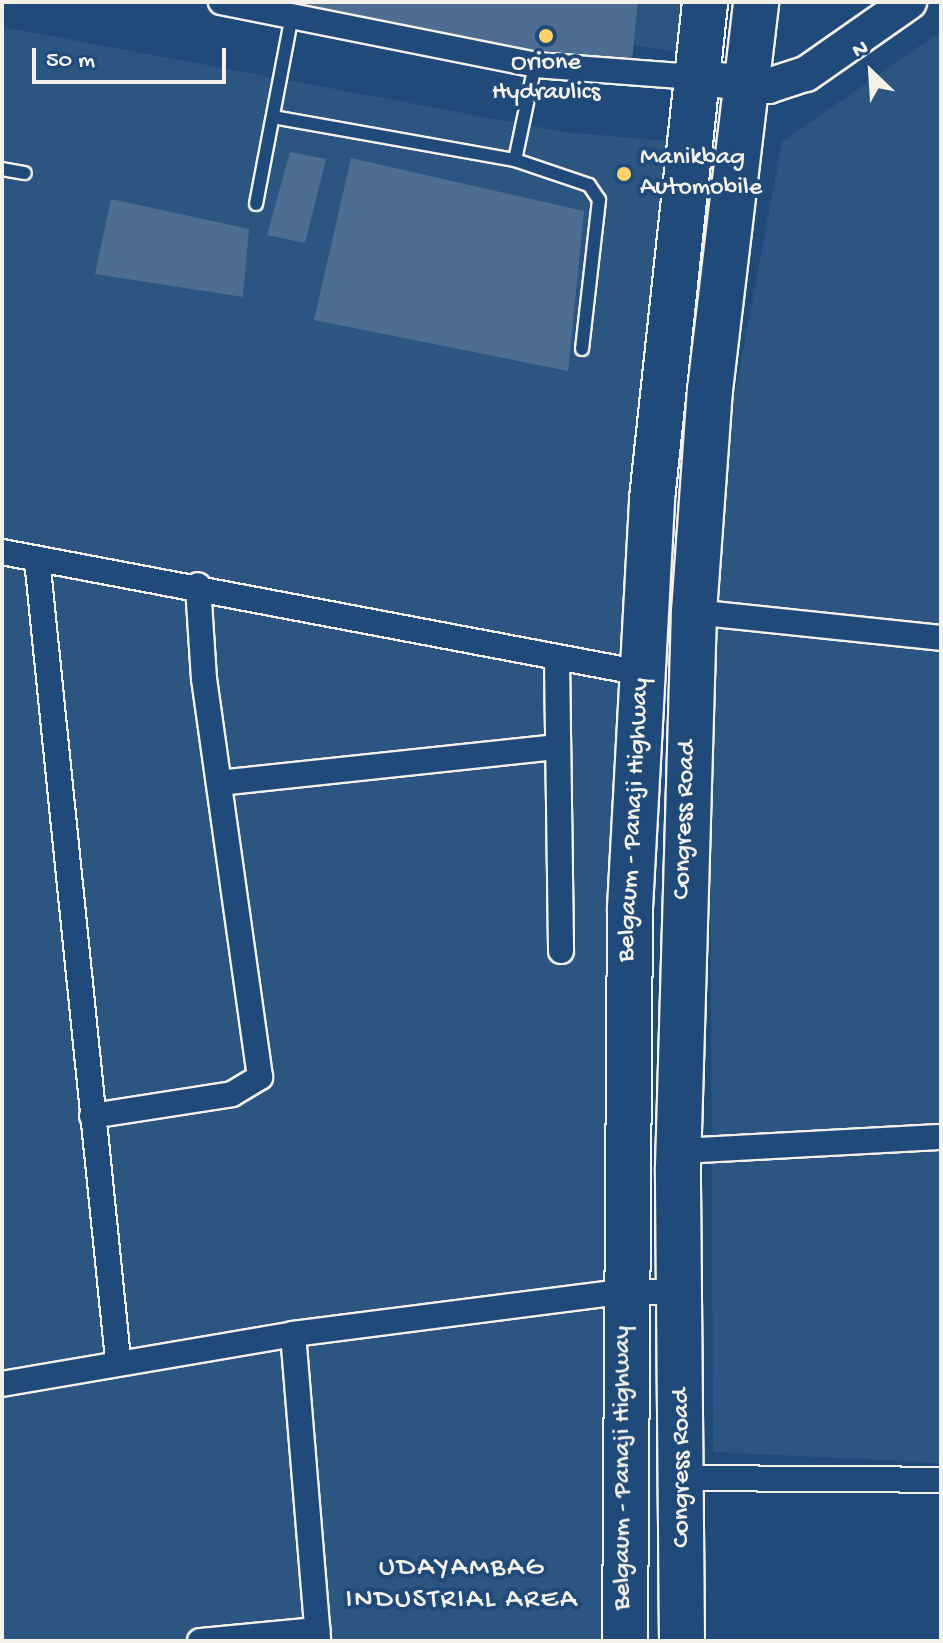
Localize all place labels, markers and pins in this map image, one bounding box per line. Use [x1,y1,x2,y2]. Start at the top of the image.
marker: Orione Hydraulics [537,27,555,45]
place label: Orione Hydraulics [492,48,600,110]
place label: Manikbag Automobile [640,143,762,204]
marker: Manikbag Automobile [615,165,633,183]

